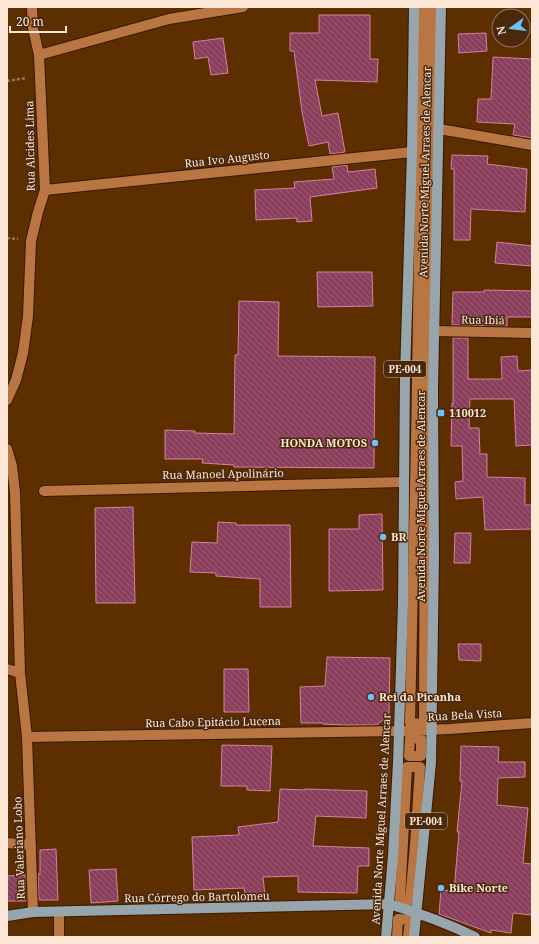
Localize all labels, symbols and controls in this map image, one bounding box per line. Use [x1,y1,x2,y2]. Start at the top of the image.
scale bar [10,8,66,34]
north arrow [491,8,531,48]
text: 20 m [16,13,44,30]
text: N [492,24,509,37]
street label: Avenida Norte Miguel Arraes de Alencar [415,65,434,278]
street label: Rua Alcides Lima [21,100,38,192]
street label: Rua Ivo Augusto [184,147,270,170]
street label: Rua Ibiá [461,312,505,327]
road number: PE-004 [384,361,426,377]
street label: Avenida Norte Miguel Arraes de Alencar [413,389,428,602]
place label: 110012 [449,405,486,420]
marker: 110012 [436,408,446,418]
place label: HONDA MOTOS [280,435,367,450]
marker: HONDA MOTOS [370,438,380,448]
street label: Rua Manoel Apolinário [162,465,284,482]
place label: BR [391,529,406,544]
marker: BR [378,532,388,542]
place label: Rei da Picanha [379,689,461,704]
marker: Rei da Picanha [366,692,376,702]
street label: Rua Bela Vista [427,705,503,724]
street label: Avenida Norte Miguel Arraes de Alencar [367,712,394,925]
street label: Rua Cabo Epitácio Lucena [145,713,281,730]
street label: Rua Valeriano Lobo [9,796,28,900]
road number: PE-004 [405,813,447,829]
place label: Bike Norte [449,880,508,895]
marker: Bike Norte [436,883,446,893]
street label: Rua Córrego do Bartolomeu [124,888,270,905]

